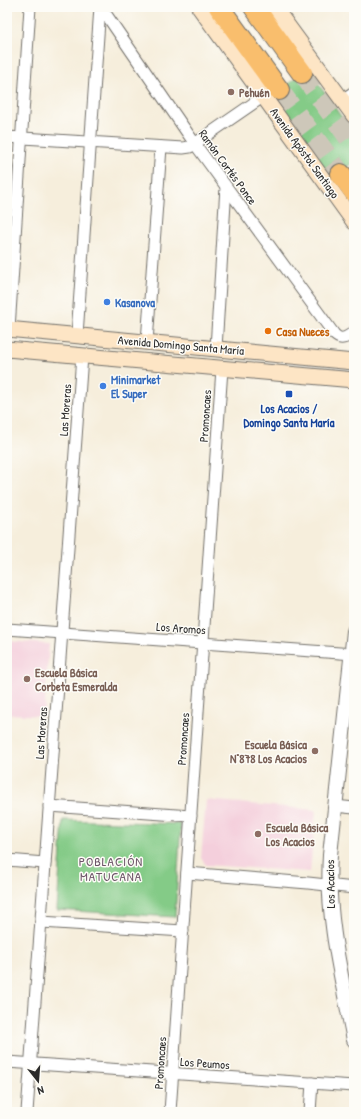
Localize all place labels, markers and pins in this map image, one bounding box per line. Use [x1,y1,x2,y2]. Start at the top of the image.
place label: Pehuén [239,84,270,101]
marker: Pehuén [226,87,236,97]
place label: Kasanova [115,294,155,311]
marker: Kasanova [102,297,112,307]
place label: Casa Nueces [276,323,330,340]
marker: Casa Nueces [263,326,273,336]
place label: Minimarket El Super [111,371,161,403]
marker: Minimarket El Super [98,381,108,391]
marker: Los Acacios / Domingo Santa María [284,389,294,399]
place label: Los Acacios / Domingo Santa María [244,400,335,432]
place label: Escuela Básica Corbeta Esmeralda [35,664,117,695]
marker: Escuela Básica Corbeta Esmeralda [22,674,32,684]
place label: Escuela Básica N°878 Los Acacios [230,736,307,767]
marker: Escuela Básica N°878 Los Acacios [310,746,320,756]
place label: Escuela Básica Los Acacios [266,819,329,850]
marker: Escuela Básica Los Acacios [253,829,263,839]

